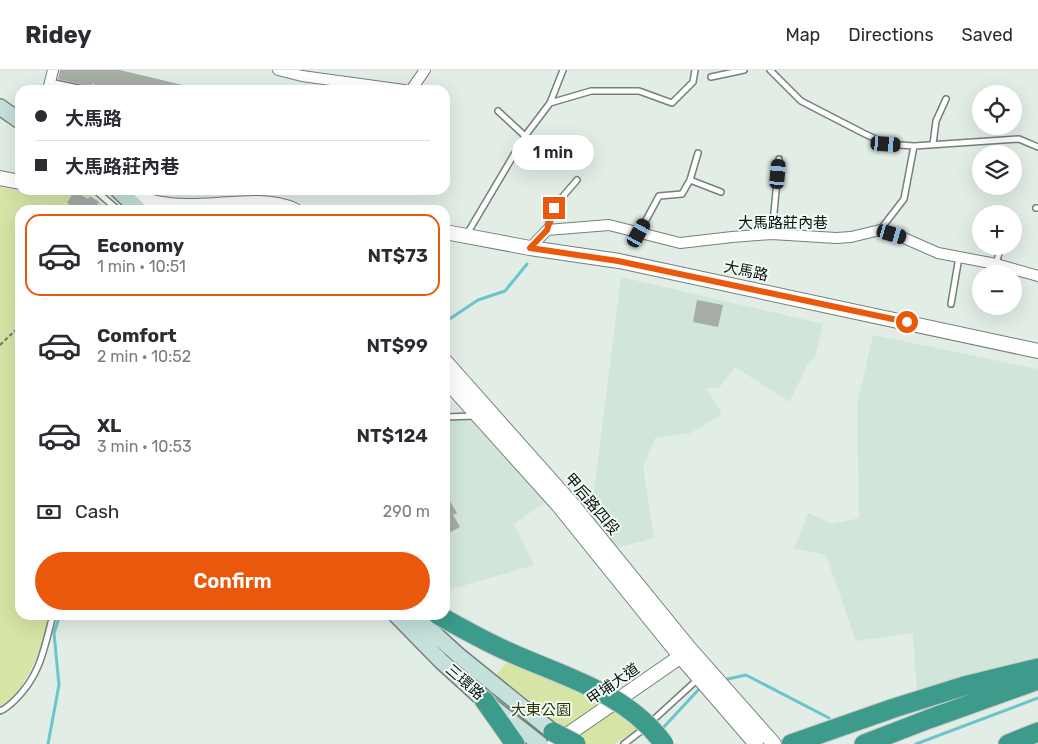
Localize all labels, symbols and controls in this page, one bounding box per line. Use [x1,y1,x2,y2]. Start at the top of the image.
text: Ridey [25,21,92,49]
text: Map [785,24,820,46]
text: Directions [848,24,934,46]
text: Saved [962,24,1013,46]
map controls [972,85,1022,315]
button: locate [972,85,1022,135]
text: 大馬路 [65,107,122,130]
car [870,135,901,153]
callout: 1 min [513,136,595,170]
text: 1 min [533,143,573,162]
button: layers [972,145,1022,195]
text: 大馬路莊內巷 [65,155,179,178]
car [769,158,786,190]
route end [543,197,565,219]
button: + [972,205,1022,255]
street label: 大馬路莊內巷 [738,214,828,232]
car [625,216,652,250]
car [875,223,908,245]
icon: car [37,233,82,278]
text: Economy [97,234,184,257]
text: NT$73 [367,244,428,267]
text: 1 min · 10:51 [97,257,186,276]
street label: 大馬路 [722,258,770,284]
button: − [972,265,1022,315]
route start [896,311,918,333]
icon: car [37,323,82,368]
text: Comfort [97,324,177,347]
text: NT$99 [366,334,428,357]
text: 2 min · 10:52 [97,347,191,366]
icon: car [37,413,82,458]
text: XL [97,414,121,437]
text: NT$124 [357,424,428,447]
text: 3 min · 10:53 [97,437,192,456]
street label: 甲后路四段 [561,469,623,539]
icon: cash [35,498,63,526]
text: Cash [75,500,119,523]
text: 290 m [383,502,430,521]
button: Confirm [35,552,430,610]
street label: 甲埔大道 [583,659,643,709]
street label: 三環路 [442,660,488,704]
park label: 大東公園 [511,701,571,719]

